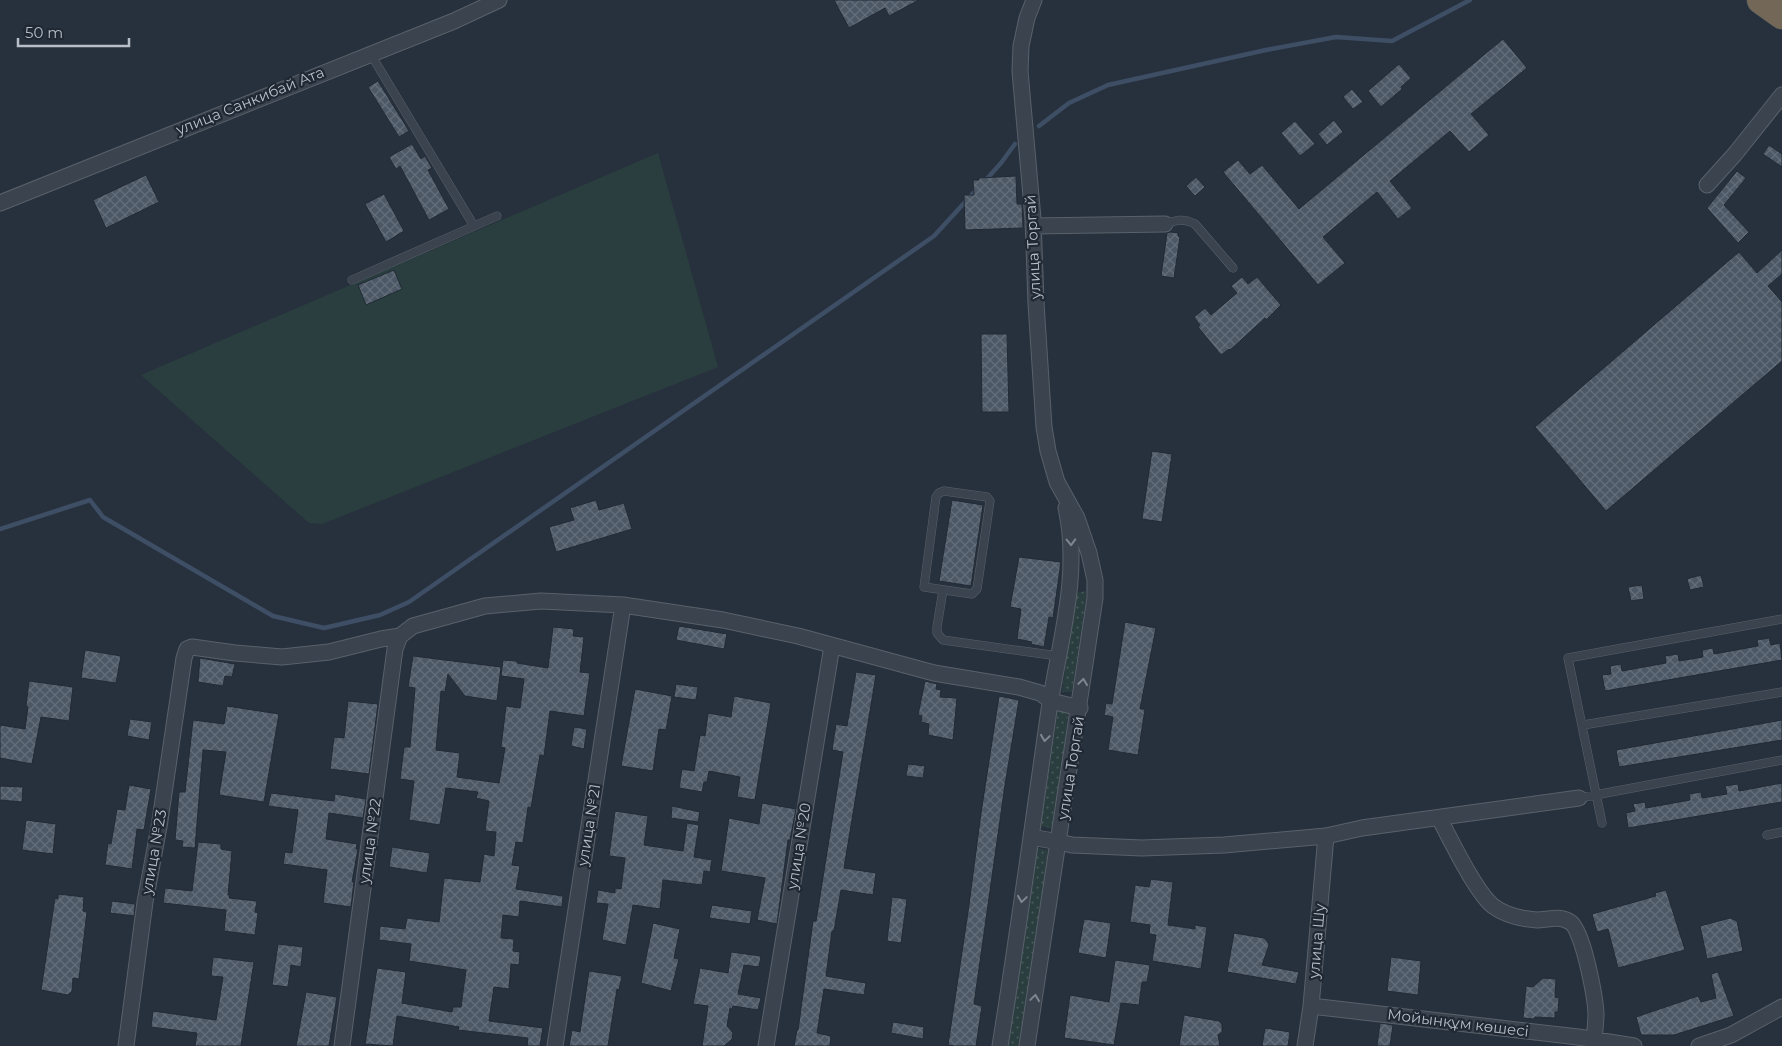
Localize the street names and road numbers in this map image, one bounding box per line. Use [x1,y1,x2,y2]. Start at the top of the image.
street label: улица Санкибай Ата [172,62,327,139]
street label: улица Торгай [1020,194,1045,301]
street label: улица Торгай [1053,715,1088,822]
street label: улица №21 [572,782,604,868]
street label: улица №22 [354,797,385,886]
street label: улица №20 [782,801,815,892]
street label: улица №23 [137,808,170,897]
street label: улица Шу [1304,902,1329,980]
street label: Мойынқұм көшесі [1386,1004,1530,1041]

